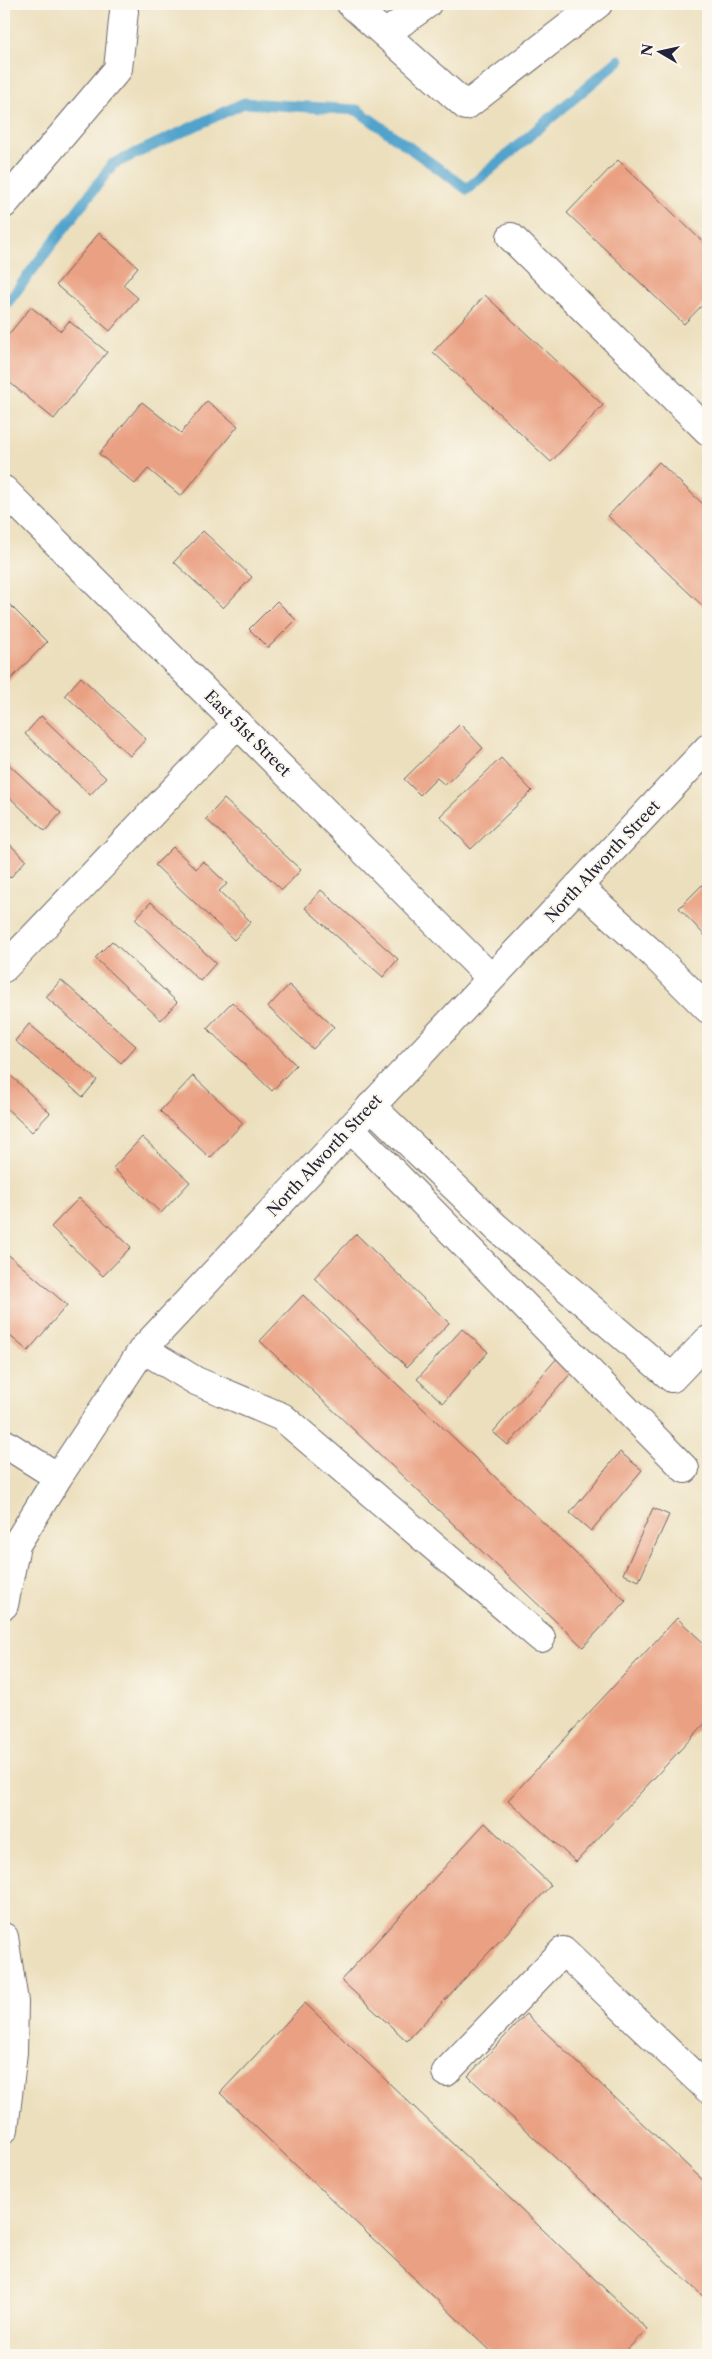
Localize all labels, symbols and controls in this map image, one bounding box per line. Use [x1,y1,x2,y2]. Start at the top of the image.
north arrow [634,28,684,78]
text: N [637,43,657,57]
street label: East 51st Street [201,686,296,781]
street label: North Alworth Street [540,796,664,926]
street label: North Alworth Street [262,1090,386,1220]

